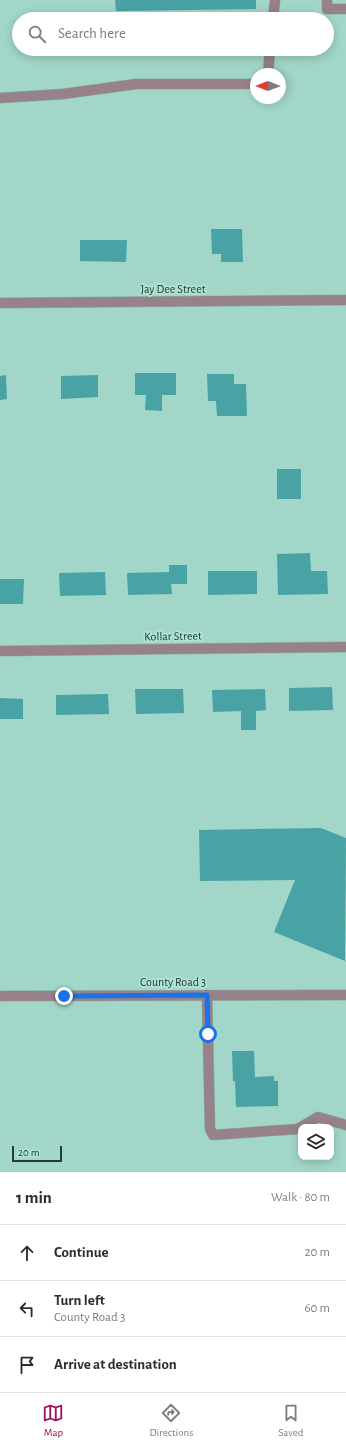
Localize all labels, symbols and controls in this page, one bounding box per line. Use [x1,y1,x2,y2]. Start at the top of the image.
search box [12,12,334,56]
icon: search [26,23,48,45]
text: Search here [58,26,126,41]
north arrow [250,68,286,104]
street label: Jay Dee Street [140,283,206,296]
street label: Kollar Street [144,629,202,643]
street label: County Road 3 [140,976,206,989]
route end [55,987,73,1005]
route start [199,1025,217,1043]
map controls [298,1124,334,1160]
button: layers [298,1124,334,1160]
scale bar [12,1144,62,1163]
text: 20 m [18,1147,39,1158]
text: 1 min [16,1189,52,1206]
text: Walk · 80 m [271,1191,330,1204]
icon: ahead [16,1242,38,1264]
text: Continue [54,1245,109,1260]
text: 20 m [305,1246,330,1259]
text: Turn left [54,1293,105,1308]
icon: left [16,1298,38,1320]
text: 60 m [304,1302,330,1315]
text: County Road 3 [54,1311,125,1324]
icon: arrive [16,1354,38,1376]
text: Arrive at destination [54,1357,177,1372]
tab: Map [42,1402,64,1439]
tab: Directions [149,1402,193,1439]
tab: Saved [278,1402,303,1439]

